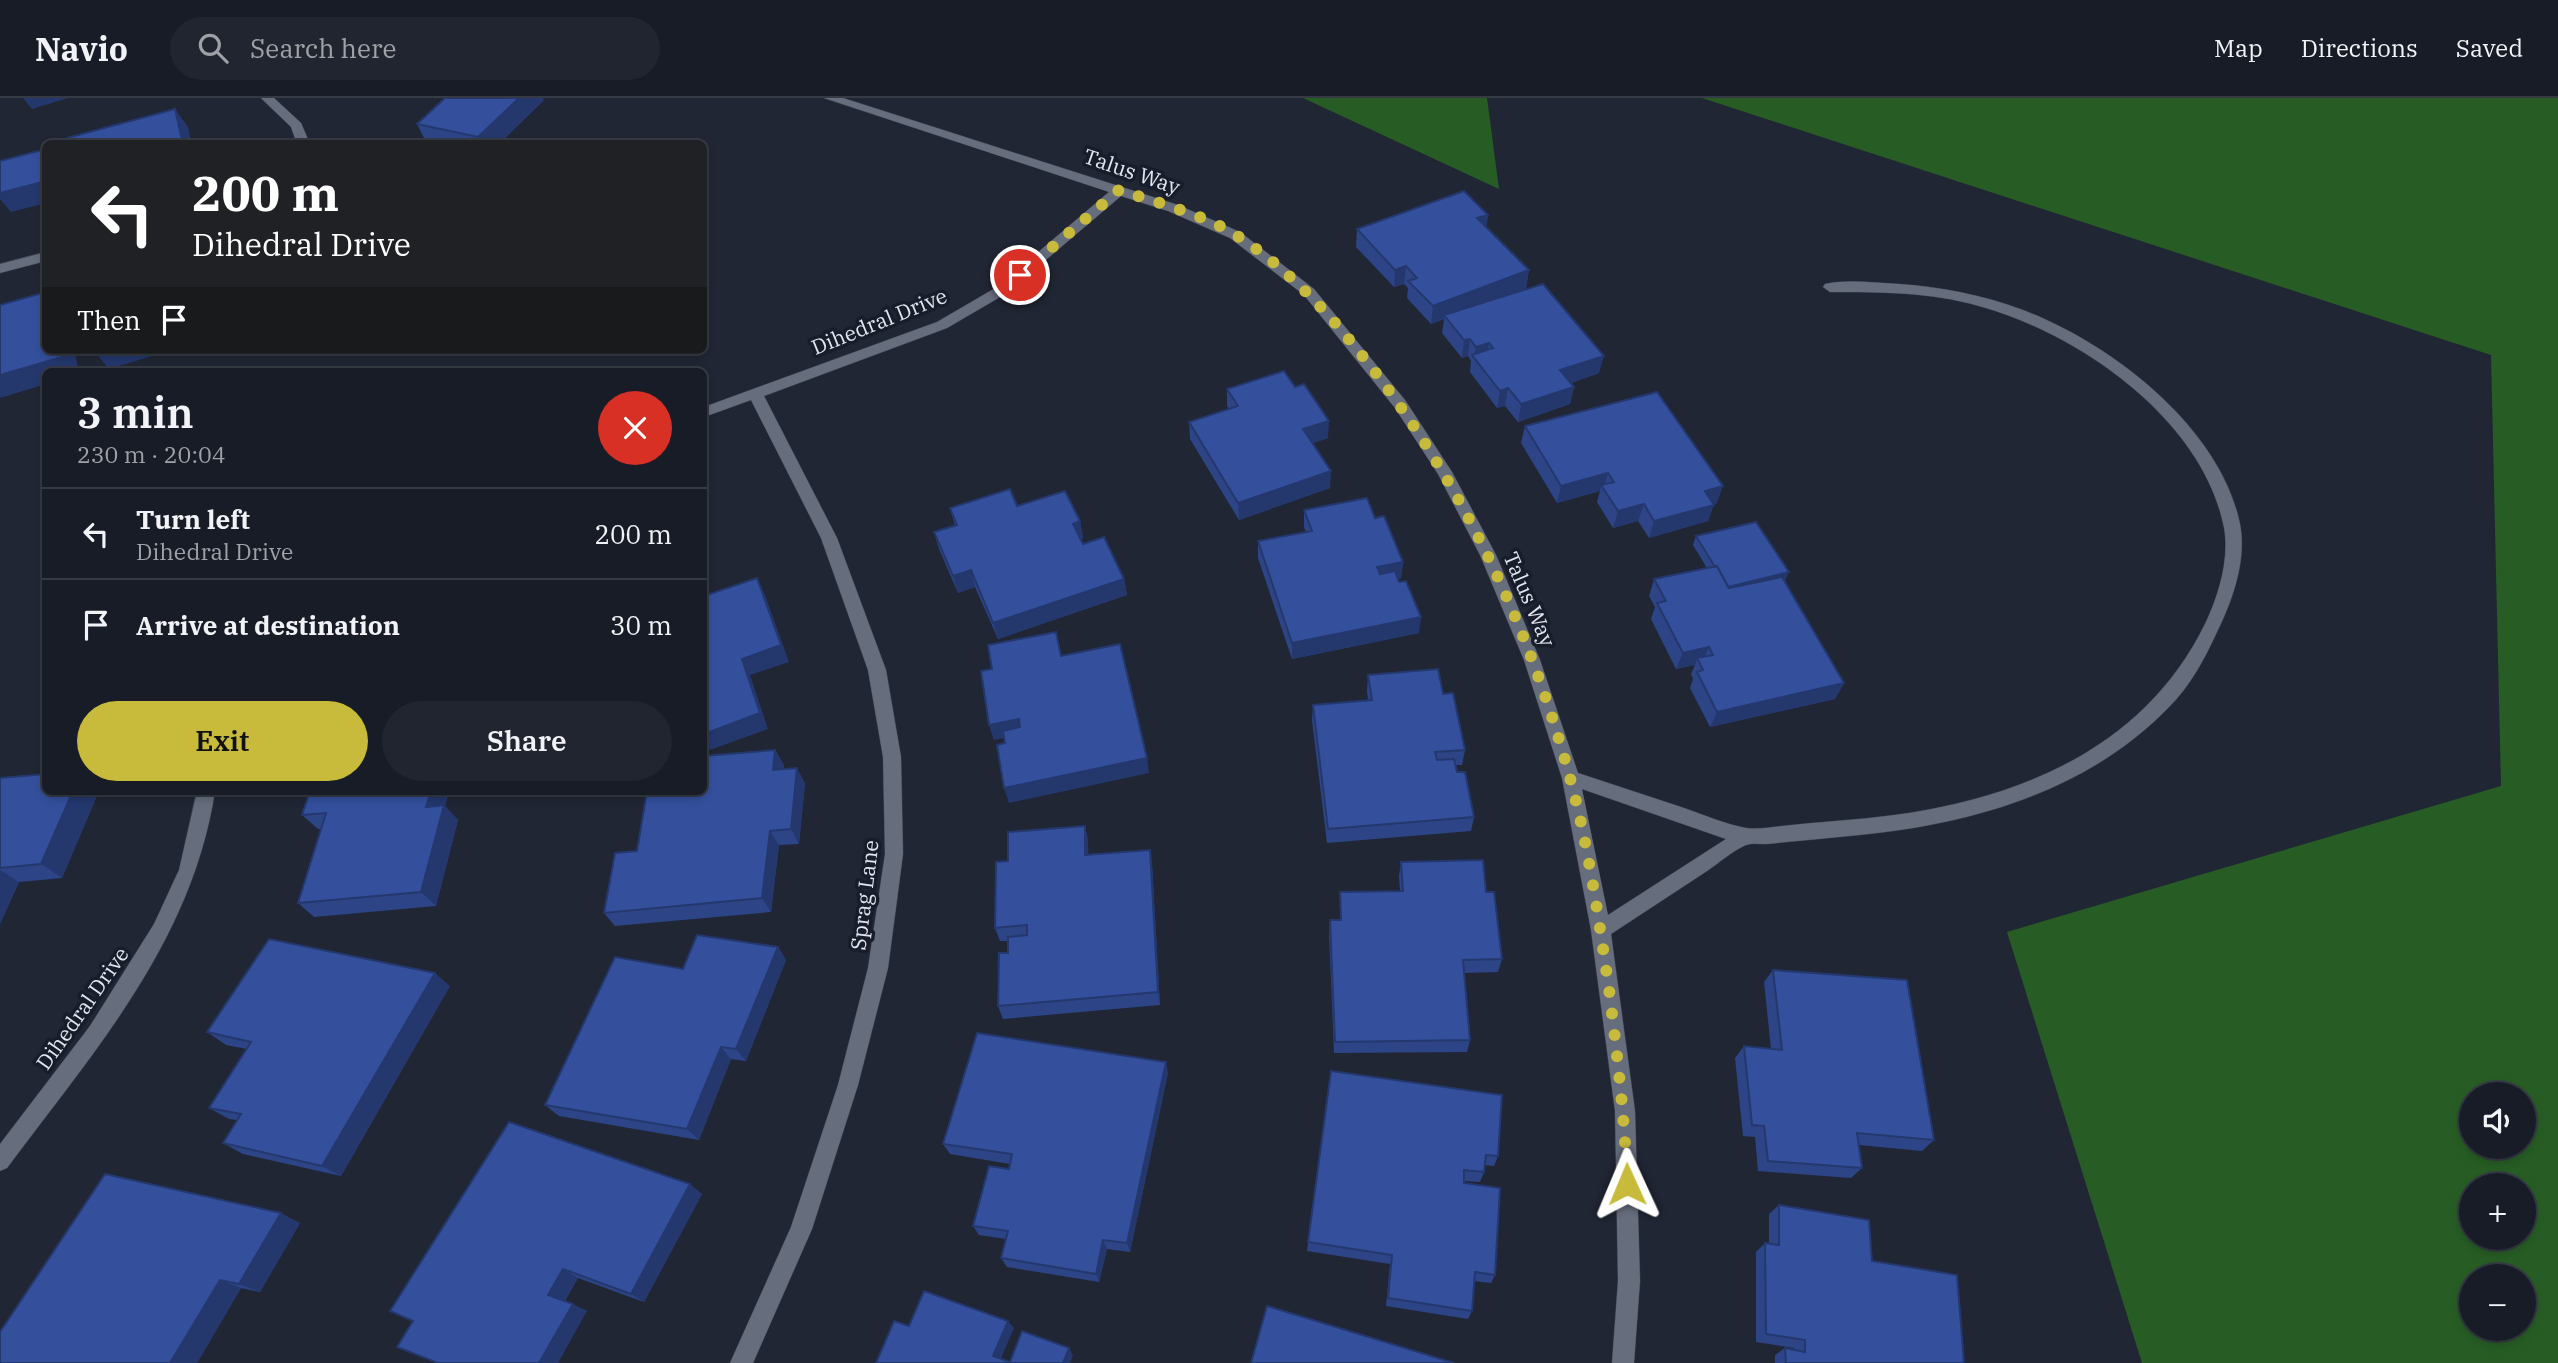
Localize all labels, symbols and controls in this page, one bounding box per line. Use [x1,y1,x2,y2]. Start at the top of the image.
search box [170,17,660,80]
text: Navio [35,27,128,70]
icon: search [194,29,232,67]
text: Search here [250,31,396,65]
text: Map [2214,32,2263,64]
text: Directions [2301,32,2418,64]
text: Saved [2456,32,2523,64]
street label: Talus Way [1080,141,1185,201]
text: 200 m [192,161,339,224]
icon: left [77,168,168,259]
text: Dihedral Drive [192,223,411,265]
pin [990,245,1050,305]
icon: arrive [1001,256,1039,294]
street label: Dihedral Drive [807,281,951,361]
icon: arrive [155,301,193,339]
text: Then [77,303,141,337]
text: 3 min [77,385,194,440]
button: close [598,391,672,465]
text: 230 m · 20:04 [77,439,226,469]
text: Turn left [136,502,250,536]
icon: left [77,515,115,553]
text: 200 m [594,517,672,551]
text: Dihedral Drive [136,536,293,566]
street label: Talus Way [1498,547,1563,651]
icon: arrive [77,606,115,644]
text: Arrive at destination [136,608,400,642]
text: 30 m [610,608,672,642]
button: Exit [77,701,368,781]
button: Share [382,701,672,781]
street label: Sprag Lane [843,838,885,952]
street label: Dihedral Drive [29,941,135,1075]
map controls [2459,1082,2536,1341]
button: sound [2459,1082,2536,1159]
position arrow [1590,1147,1664,1221]
button: + [2459,1173,2536,1250]
button: − [2459,1264,2536,1341]

